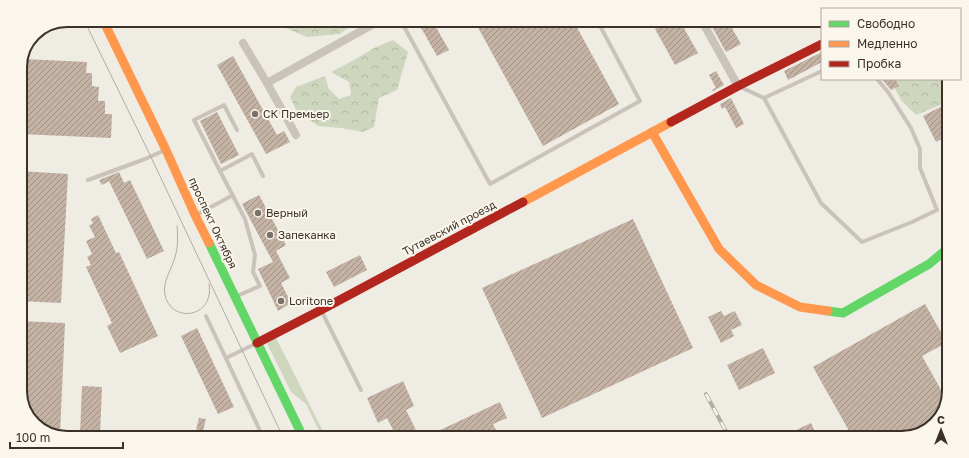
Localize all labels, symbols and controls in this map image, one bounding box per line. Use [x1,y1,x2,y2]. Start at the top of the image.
legend [821,8,961,80]
text: Свободно [857,16,915,31]
text: Медленно [857,36,917,51]
text: Пробка [857,56,901,71]
place label: СК Премьер [263,107,330,120]
marker: СК Премьер [250,109,260,119]
street label: проспект Октября [187,175,240,270]
street label: Тутаевский проезд [400,197,498,258]
place label: Верный [266,206,308,219]
marker: Верный [253,208,263,218]
place label: Запеканка [278,228,336,241]
marker: Запеканка [265,230,275,240]
place label: Loritone [289,294,333,307]
marker: Loritone [276,296,286,306]
north arrow [921,410,961,450]
text: С [937,413,945,426]
scale bar [10,424,123,450]
text: 100 m [16,430,50,445]

